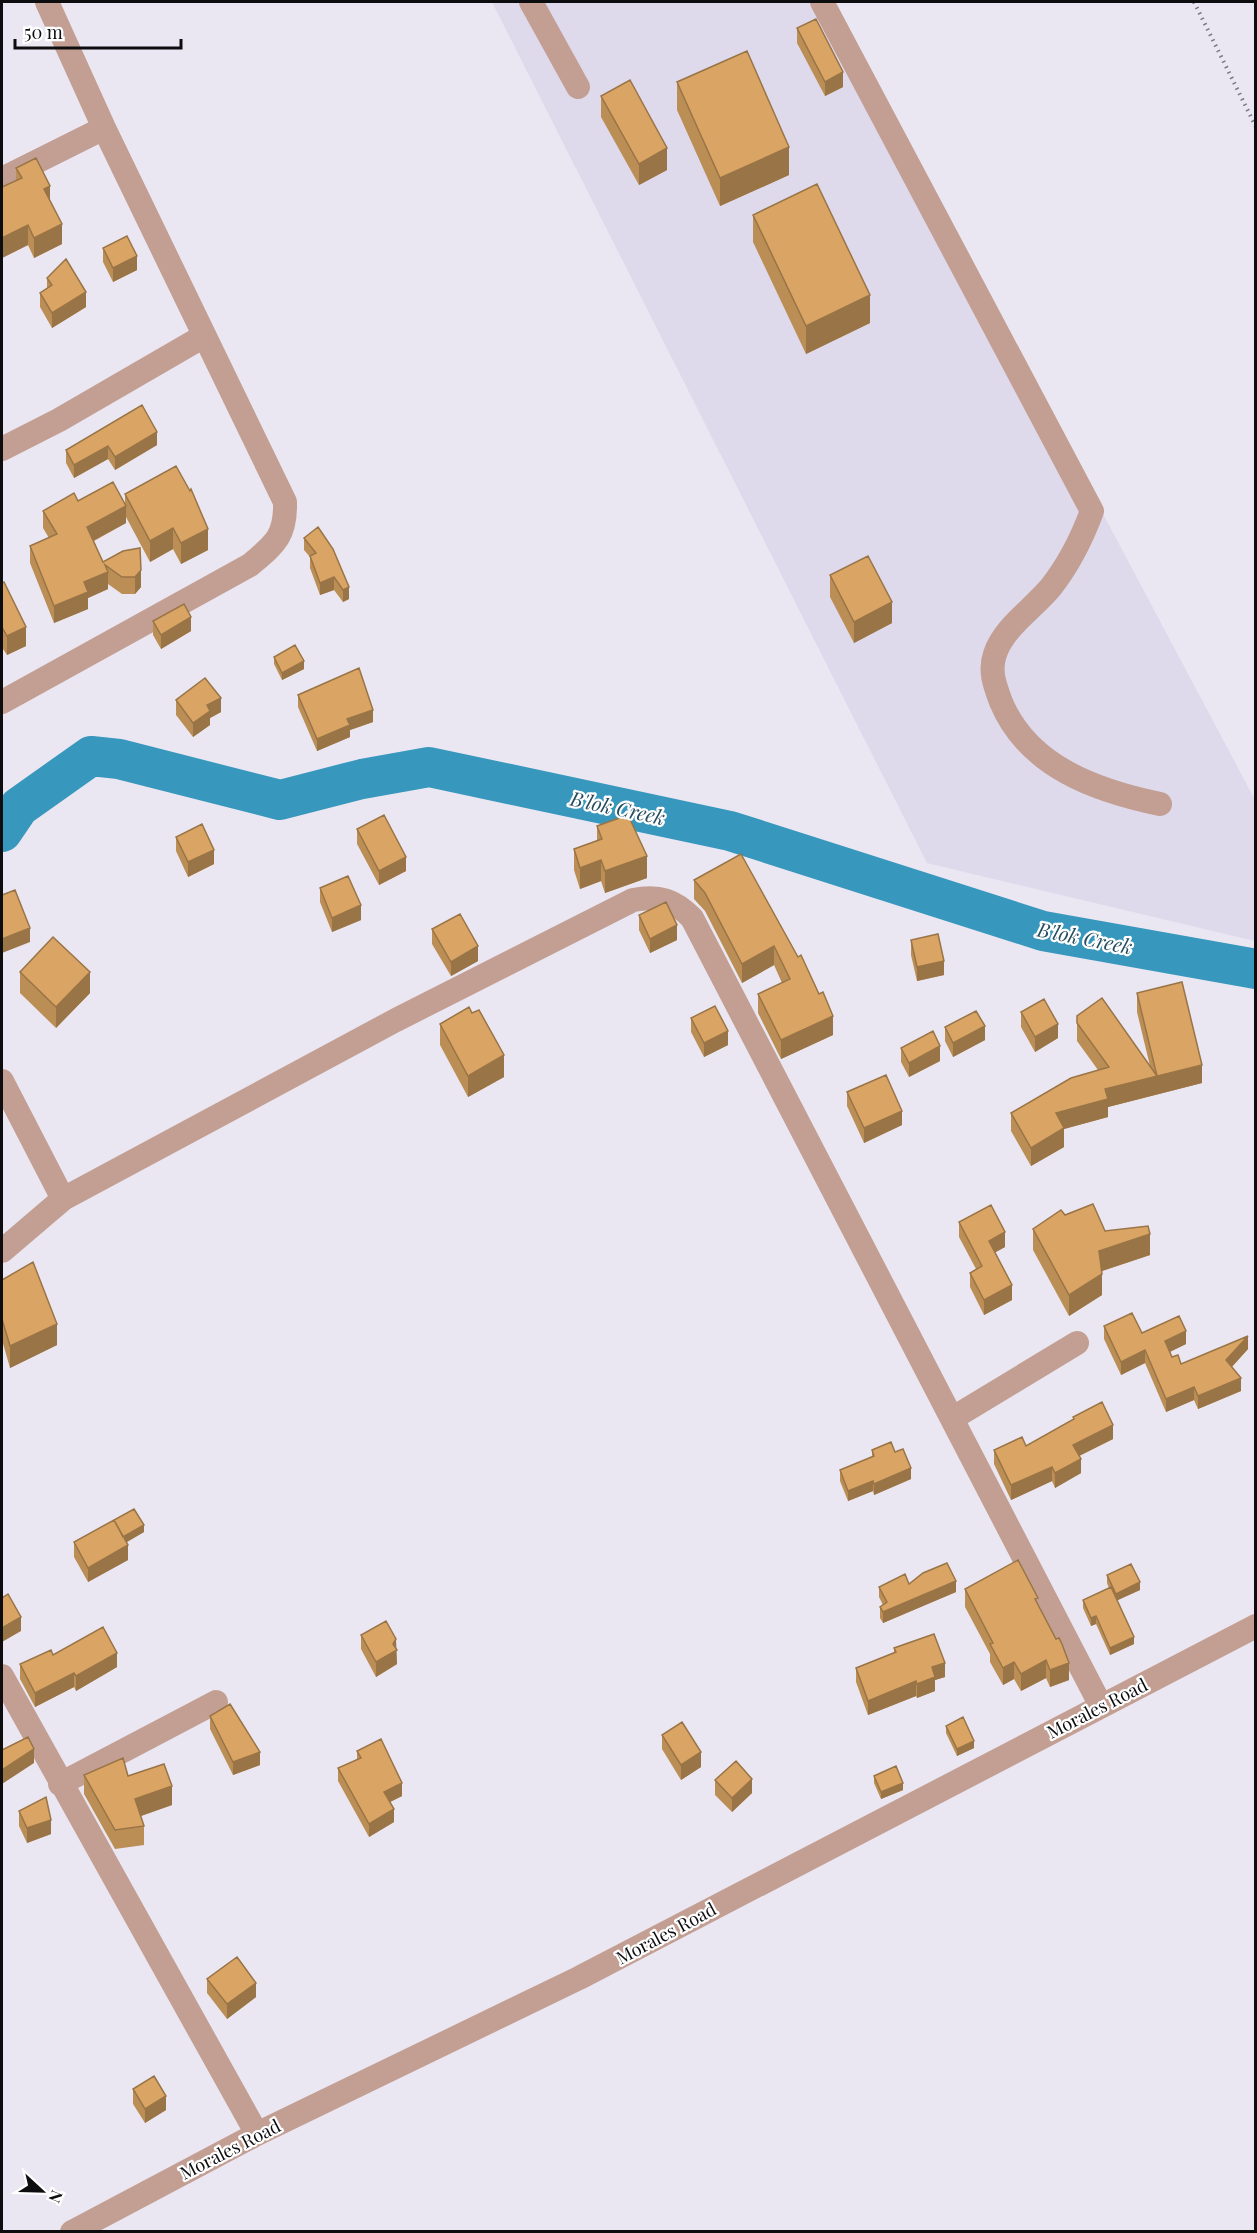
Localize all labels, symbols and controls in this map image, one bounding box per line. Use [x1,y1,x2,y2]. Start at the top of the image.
scale bar [15,12,182,50]
text: 50 m [24,20,63,44]
water label: B'lok Creek [567,784,668,830]
water label: B'lok Creek [1034,914,1135,959]
street label: Morales Road [1043,1672,1152,1744]
street label: Morales Road [612,1896,721,1969]
street label: Morales Road [176,2113,285,2185]
north arrow [12,2161,72,2221]
text: N [44,2188,68,2207]

